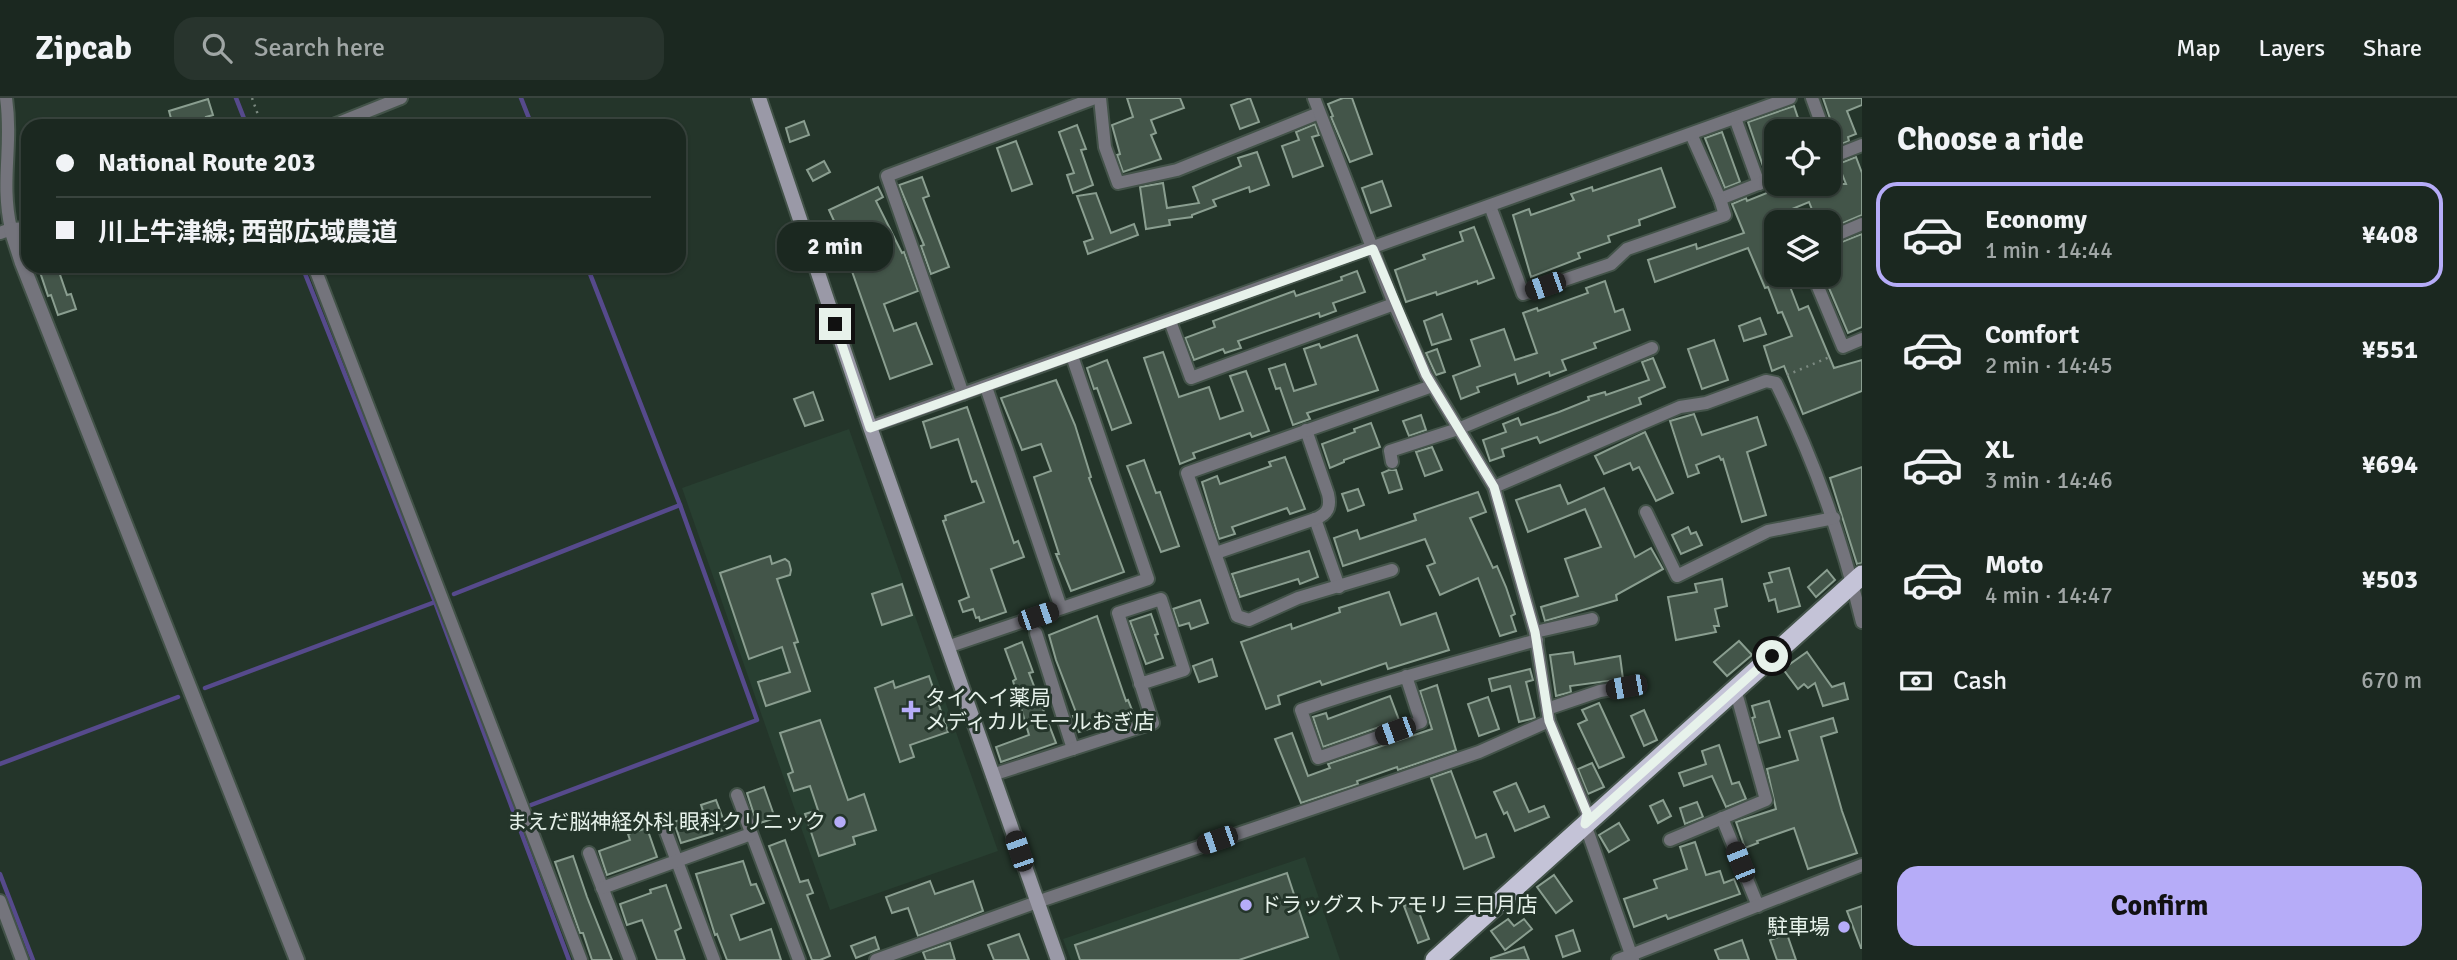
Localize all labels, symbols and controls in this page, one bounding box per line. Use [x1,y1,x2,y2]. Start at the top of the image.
search box [174,17,664,80]
text: Zipcab [35,28,132,69]
icon: search [198,29,236,67]
text: Search here [254,32,385,64]
text: Map [2176,33,2221,63]
text: Layers [2259,33,2325,63]
text: Share [2363,33,2422,63]
map controls [1764,119,1841,287]
button: locate [1764,119,1841,196]
text: Choose a ride [1897,120,2084,159]
text: National Route 203 [98,147,315,179]
icon: car [1901,203,1964,266]
text: Economy [1985,204,2087,236]
button: layers [1764,210,1841,287]
text: 川上牛津線; 西部広域農道 [98,217,397,249]
text: ¥408 [2362,219,2418,251]
callout: 2 min [777,222,893,272]
text: 2 min [807,232,863,261]
text: 1 min · 14:44 [1985,236,2113,265]
car [1522,269,1569,303]
route end [819,308,851,340]
icon: car [1901,318,1964,381]
text: Comfort [1985,319,2079,351]
text: ¥551 [2362,334,2418,366]
text: 2 min · 14:45 [1985,351,2113,380]
icon: car [1901,433,1964,496]
text: XL [1985,434,2015,466]
text: ¥694 [2362,449,2418,481]
text: 3 min · 14:46 [1985,466,2113,495]
icon: car [1901,548,1964,611]
text: Moto [1985,549,2043,581]
text: ¥503 [2362,564,2418,596]
text: 4 min · 14:47 [1985,581,2113,610]
car [1015,599,1062,633]
route start [1756,640,1788,672]
icon: cash [1897,662,1935,700]
text: Cash [1953,665,2007,697]
text: 670 m [2361,666,2422,695]
car [1604,673,1649,701]
place label: タイヘイ薬局 メディカルモールおぎ店 [925,685,1155,735]
marker: タイヘイ薬局 メディカルモールおぎ店 [903,702,919,718]
car [1372,714,1419,748]
place label: まえだ脳神経外科 眼科クリニック [506,809,826,835]
marker: まえだ脳神経外科 眼科クリニック [832,814,848,830]
car [1194,823,1241,857]
car [1003,828,1036,874]
car [1723,839,1758,885]
button: Confirm [1897,866,2422,946]
place label: ドラッグストアモリ 三日月店 [1260,892,1538,918]
marker: ドラッグストアモリ 三日月店 [1238,897,1254,913]
place label: 駐車場 [1767,914,1830,940]
marker: 駐車場 [1836,919,1852,935]

